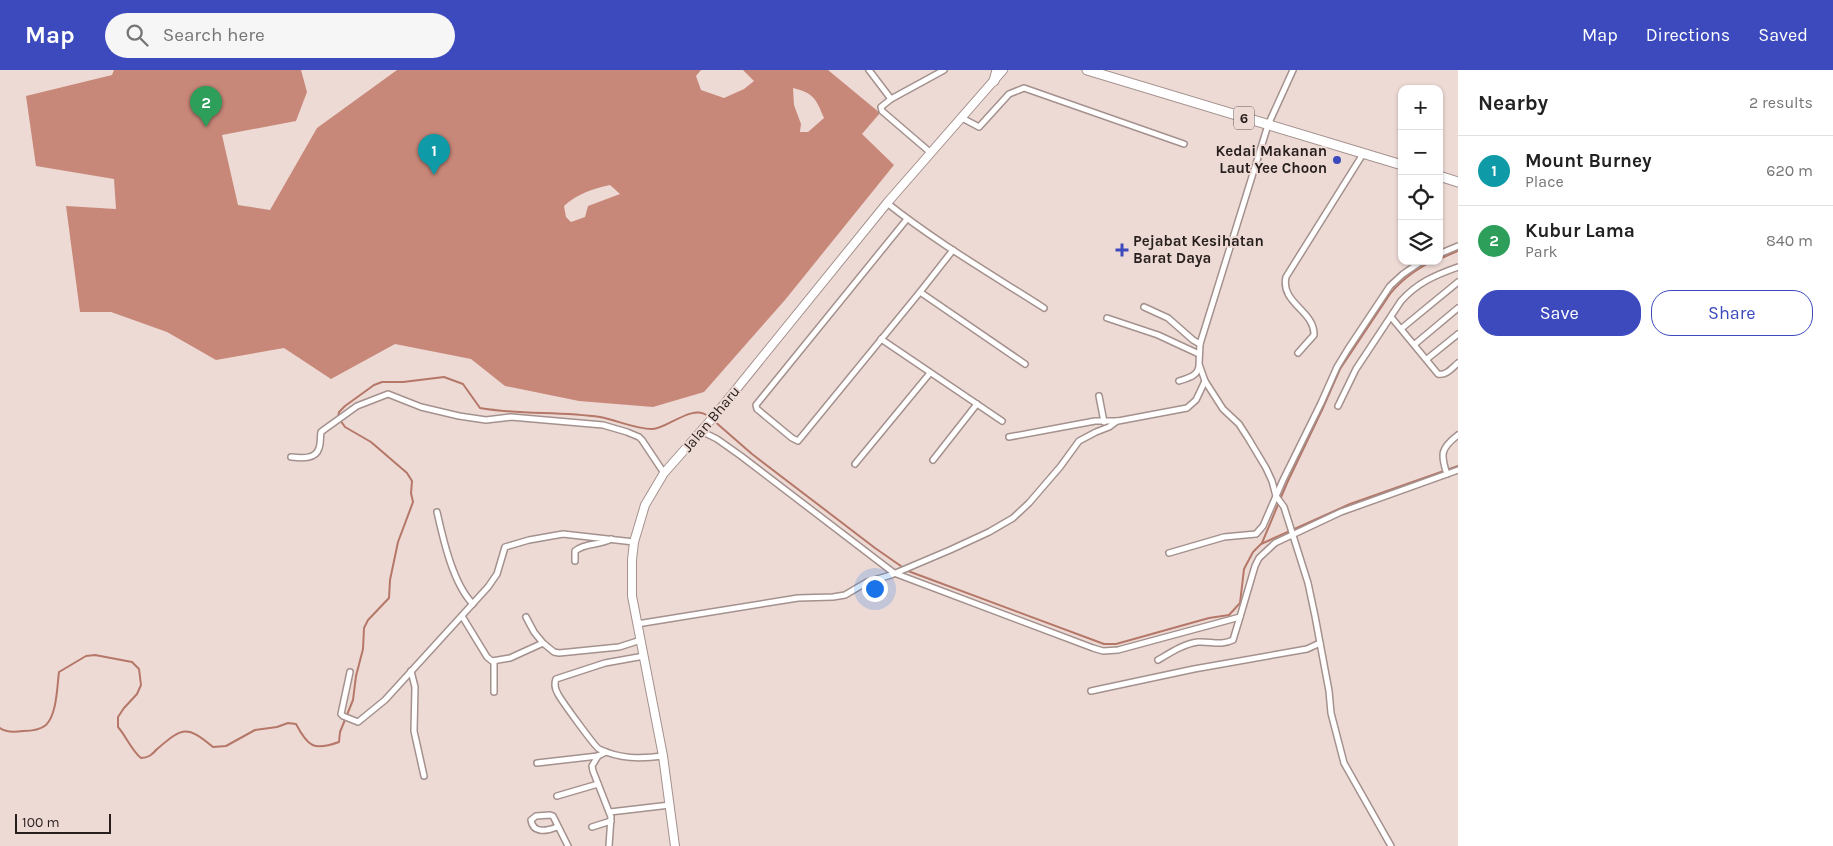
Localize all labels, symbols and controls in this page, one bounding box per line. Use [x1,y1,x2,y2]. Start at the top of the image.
search box [105,13,455,58]
text: Map [25,21,75,49]
icon: search [123,21,151,49]
text: Search here [163,24,265,46]
text: Map [1582,24,1618,46]
text: Directions [1646,24,1730,46]
text: Saved [1758,24,1808,46]
map controls [1398,85,1443,265]
button: + [1398,85,1443,130]
pin: 2 [190,86,222,127]
text: Nearby [1478,91,1548,115]
text: 2 results [1749,93,1813,112]
road number: 6 [1234,106,1254,129]
button: − [1398,130,1443,175]
pin: 1 [418,134,450,175]
place label: Kedai Makanan Laut Yee Choon [1216,142,1327,177]
text: Mount Burney [1525,150,1652,172]
marker: Kedai Makanan Laut Yee Choon [1331,154,1343,166]
text: 1 [1491,161,1497,180]
text: 620 m [1766,161,1813,180]
text: Place [1525,172,1564,191]
button: locate [1398,175,1443,220]
button: layers [1398,220,1443,265]
text: Kubur Lama [1525,220,1635,242]
text: 2 [1489,231,1499,250]
text: 840 m [1766,231,1813,250]
place label: Pejabat Kesihatan Barat Daya [1133,232,1264,267]
text: Park [1525,242,1557,261]
marker: Pejabat Kesihatan Barat Daya [1115,243,1129,257]
button: Save [1478,290,1641,336]
button: Share [1651,290,1813,336]
street label: Jalan Bharu [678,382,744,456]
your location [862,576,888,602]
scale bar [15,811,111,834]
text: 100 m [22,814,60,831]

